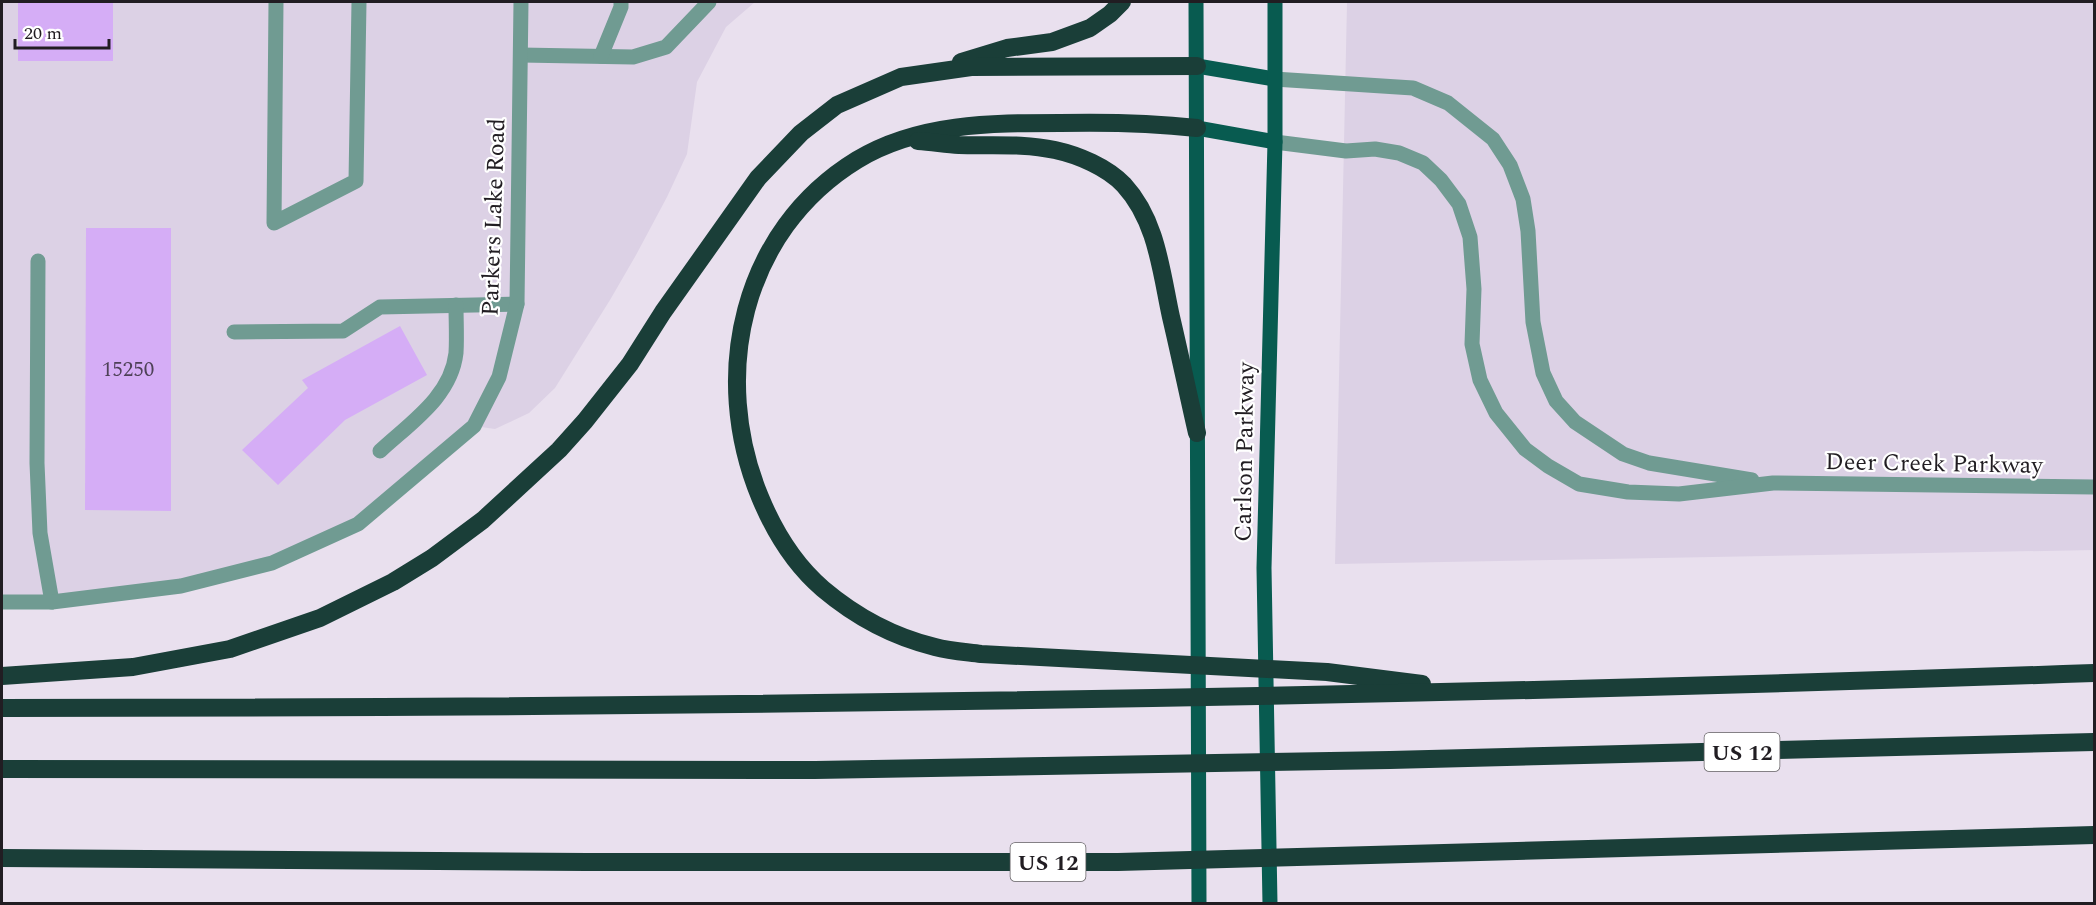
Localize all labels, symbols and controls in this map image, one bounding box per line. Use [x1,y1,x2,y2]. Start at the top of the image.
scale bar [15,12,110,50]
text: 20 m [24,20,62,47]
street label: Parkers Lake Road [473,117,515,317]
house number: 15250 [102,354,154,386]
street label: Carlson Parkway [1225,360,1265,542]
street label: Deer Creek Parkway [1825,444,2045,484]
road number: US 12 [1704,733,1780,771]
road number: US 12 [1010,843,1086,881]

